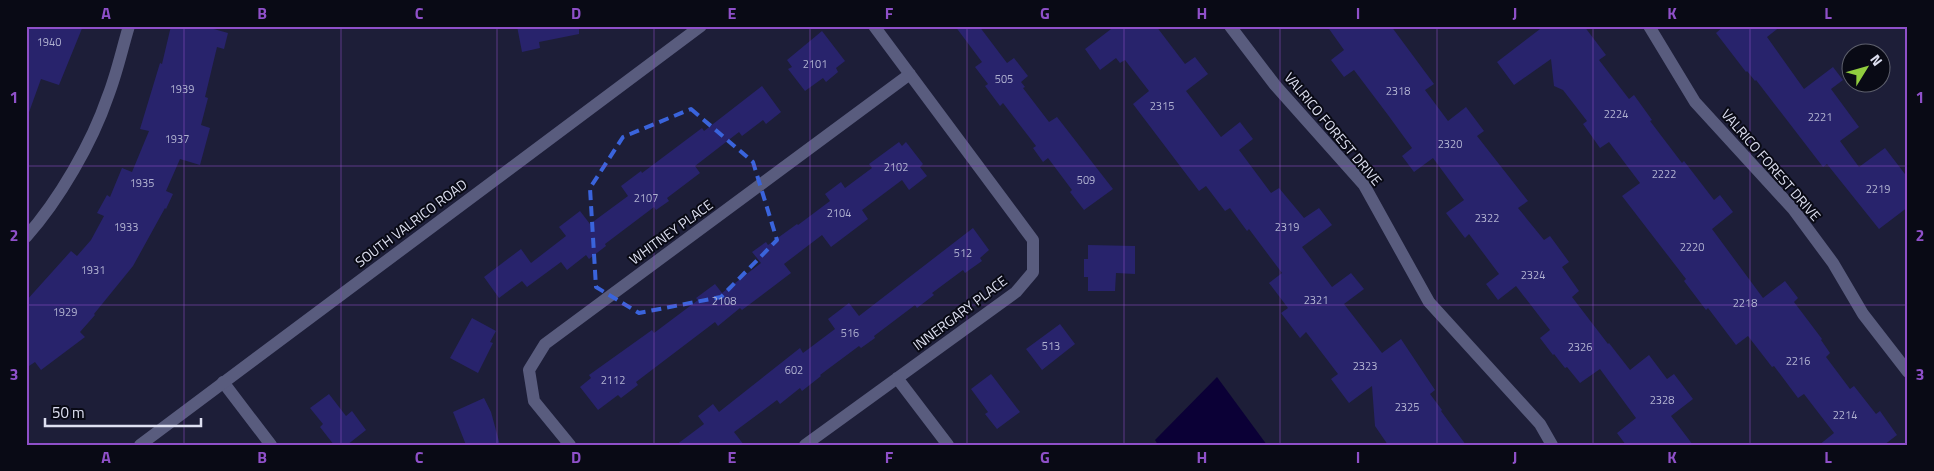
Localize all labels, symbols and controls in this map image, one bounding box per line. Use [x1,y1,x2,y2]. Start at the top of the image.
text: A [101,1,111,25]
text: B [257,1,267,25]
text: C [415,1,424,25]
text: D [571,1,581,25]
text: E [728,1,737,25]
text: F [885,1,894,25]
text: G [1040,1,1050,25]
text: H [1197,1,1207,25]
text: I [1356,1,1360,25]
text: J [1513,1,1517,25]
text: K [1667,1,1677,25]
text: L [1824,1,1832,25]
house number: 1940 [37,34,61,50]
north arrow [1842,42,1892,92]
text: N [1865,50,1888,70]
house number: 2101 [803,56,827,72]
street label: VALRICO FOREST DRIVE [1280,67,1387,190]
house number: 505 [995,71,1013,87]
house number: 1939 [170,81,194,97]
house number: 2318 [1386,83,1410,99]
text: 1 [10,85,18,109]
text: 1 [1916,85,1924,109]
house number: 2315 [1150,98,1174,114]
street label: VALRICO FOREST DRIVE [1717,104,1826,226]
house number: 2224 [1604,106,1628,122]
house number: 2221 [1808,109,1832,125]
house number: 1937 [165,131,189,147]
house number: 2320 [1438,136,1462,152]
house number: 2102 [884,159,908,175]
house number: 2222 [1652,166,1676,182]
house number: 509 [1077,172,1095,188]
street label: SOUTH VALRICO ROAD [350,173,471,272]
house number: 1935 [130,175,154,191]
house number: 2219 [1866,181,1890,197]
house number: 2107 [634,190,658,206]
street label: WHITNEY PLACE [624,194,717,269]
house number: 2104 [827,205,851,221]
house number: 2322 [1475,210,1499,226]
house number: 1933 [114,219,138,235]
house number: 2319 [1275,219,1299,235]
text: 2 [10,223,18,247]
text: 2 [1916,223,1924,247]
house number: 2220 [1680,239,1704,255]
house number: 512 [954,245,972,261]
house number: 1931 [81,262,105,278]
house number: 2324 [1521,267,1545,283]
street label: INNERGARY PLACE [908,270,1011,355]
house number: 2321 [1304,292,1328,308]
house number: 2108 [712,293,736,309]
house number: 2218 [1733,295,1757,311]
house number: 1929 [53,304,77,320]
house number: 516 [841,325,859,341]
house number: 513 [1042,338,1060,354]
house number: 2326 [1568,339,1592,355]
house number: 2216 [1786,353,1810,369]
house number: 2323 [1353,358,1377,374]
text: 3 [10,362,18,386]
house number: 602 [785,362,803,378]
text: 3 [1916,362,1924,386]
house number: 2112 [601,372,625,388]
house number: 2328 [1650,392,1674,408]
scale bar [45,396,201,428]
house number: 2325 [1395,399,1419,415]
text: 50 m [52,401,85,424]
house number: 2214 [1833,407,1857,423]
text: A [101,445,111,469]
text: B [257,445,267,469]
text: C [415,445,424,469]
text: D [571,445,581,469]
text: E [728,445,737,469]
text: F [885,445,894,469]
text: G [1040,445,1050,469]
text: H [1197,445,1207,469]
text: I [1356,445,1360,469]
text: J [1513,445,1517,469]
text: K [1667,445,1677,469]
text: L [1824,445,1832,469]

